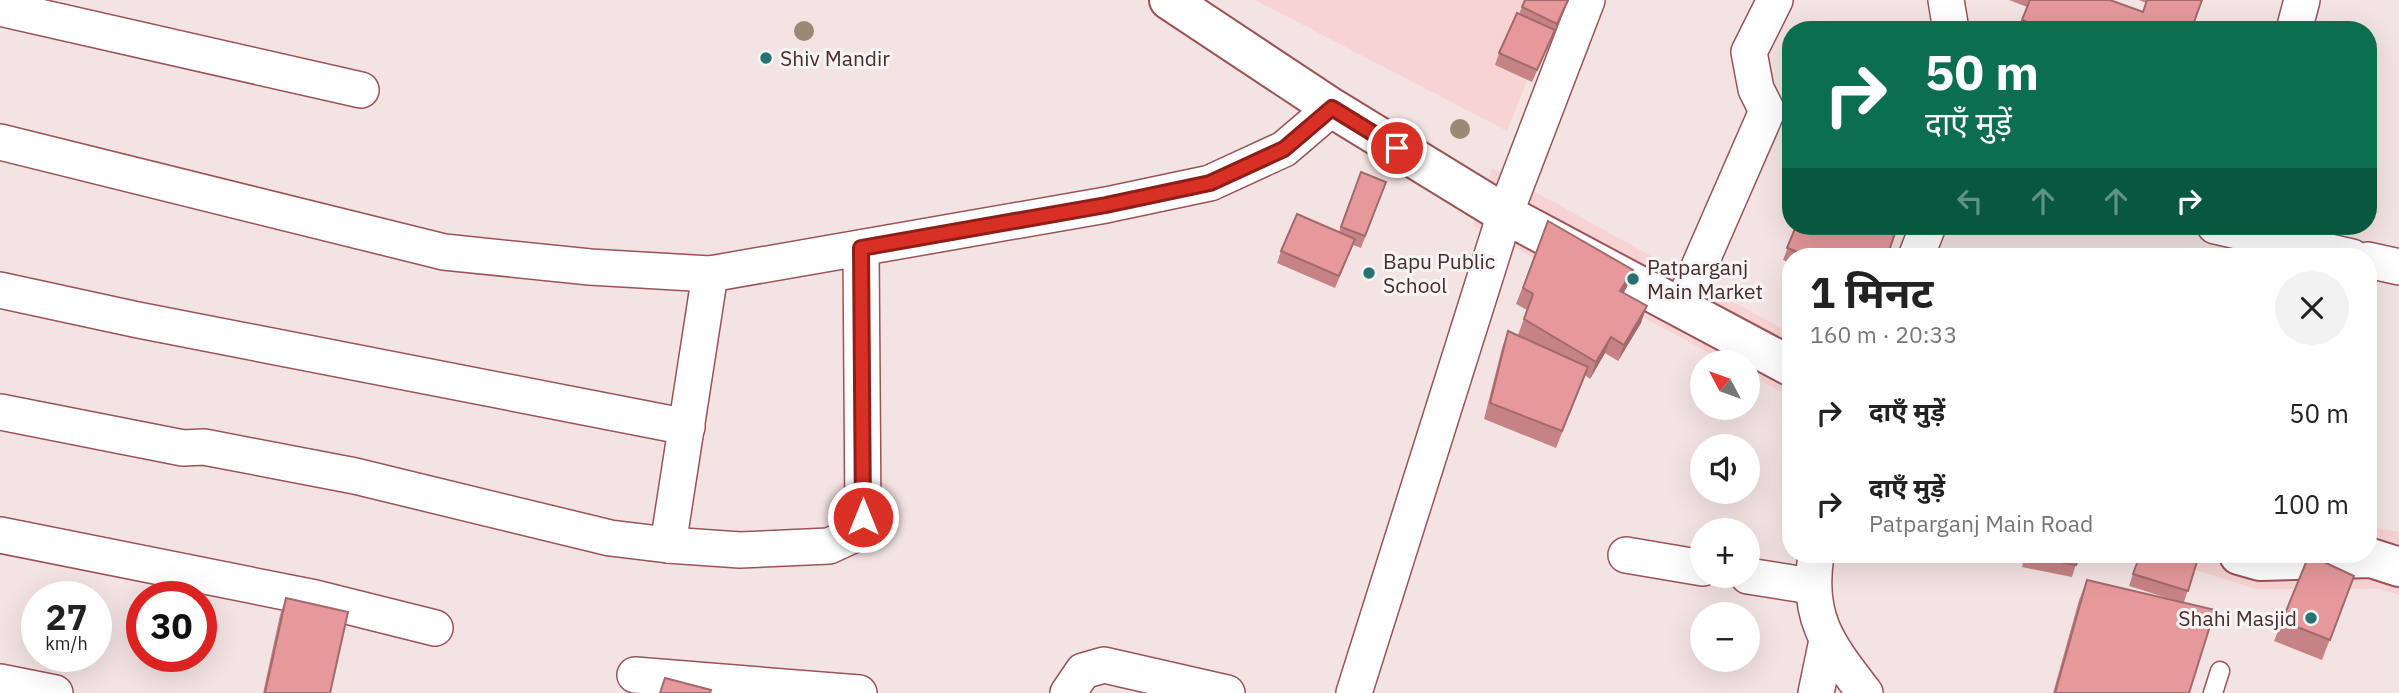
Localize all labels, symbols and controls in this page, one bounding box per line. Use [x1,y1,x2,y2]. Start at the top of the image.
text: 50 m [1925,40,2039,103]
place label: Shiv Mandir [780,44,890,72]
icon: right [1810,49,1901,140]
marker: Shiv Mandir [758,50,774,66]
text: दाएँ मुड़ें [1925,102,2012,144]
pin [1367,118,1427,178]
icon: arrive [1378,129,1416,167]
icon: left [1951,182,1989,220]
icon: ahead [2024,182,2062,220]
icon: ahead [2097,182,2135,220]
icon: right [2170,182,2208,220]
place label: Bapu Public School [1383,247,1495,299]
place label: Patparganj Main Market [1647,253,1763,305]
marker: Bapu Public School [1361,265,1377,281]
text: 1 मिनट [1810,265,1933,320]
marker: Patparganj Main Market [1625,271,1641,287]
button: close [2275,271,2349,345]
text: 160 m · 20:33 [1810,319,1957,349]
north arrow [1690,350,1760,420]
map controls [1690,350,1760,672]
icon: right [1810,394,1848,432]
text: दाएँ मुड़ें [1869,394,1945,428]
text: 50 m [2289,396,2349,430]
button: sound [1690,434,1760,504]
text: दाएँ मुड़ें [1869,470,1945,504]
position arrow [826,480,900,554]
icon: right [1810,485,1848,523]
text: 100 m [2273,487,2349,521]
text: Patparganj Main Road [1869,508,2093,538]
button: + [1690,518,1760,588]
speed limit sign: 30 [126,581,217,672]
text: 27 [45,594,88,640]
button: − [1690,602,1760,672]
place label: Shahi Masjid [2178,604,2297,632]
marker: Shahi Masjid [2303,610,2319,626]
text: km/h [45,632,88,655]

